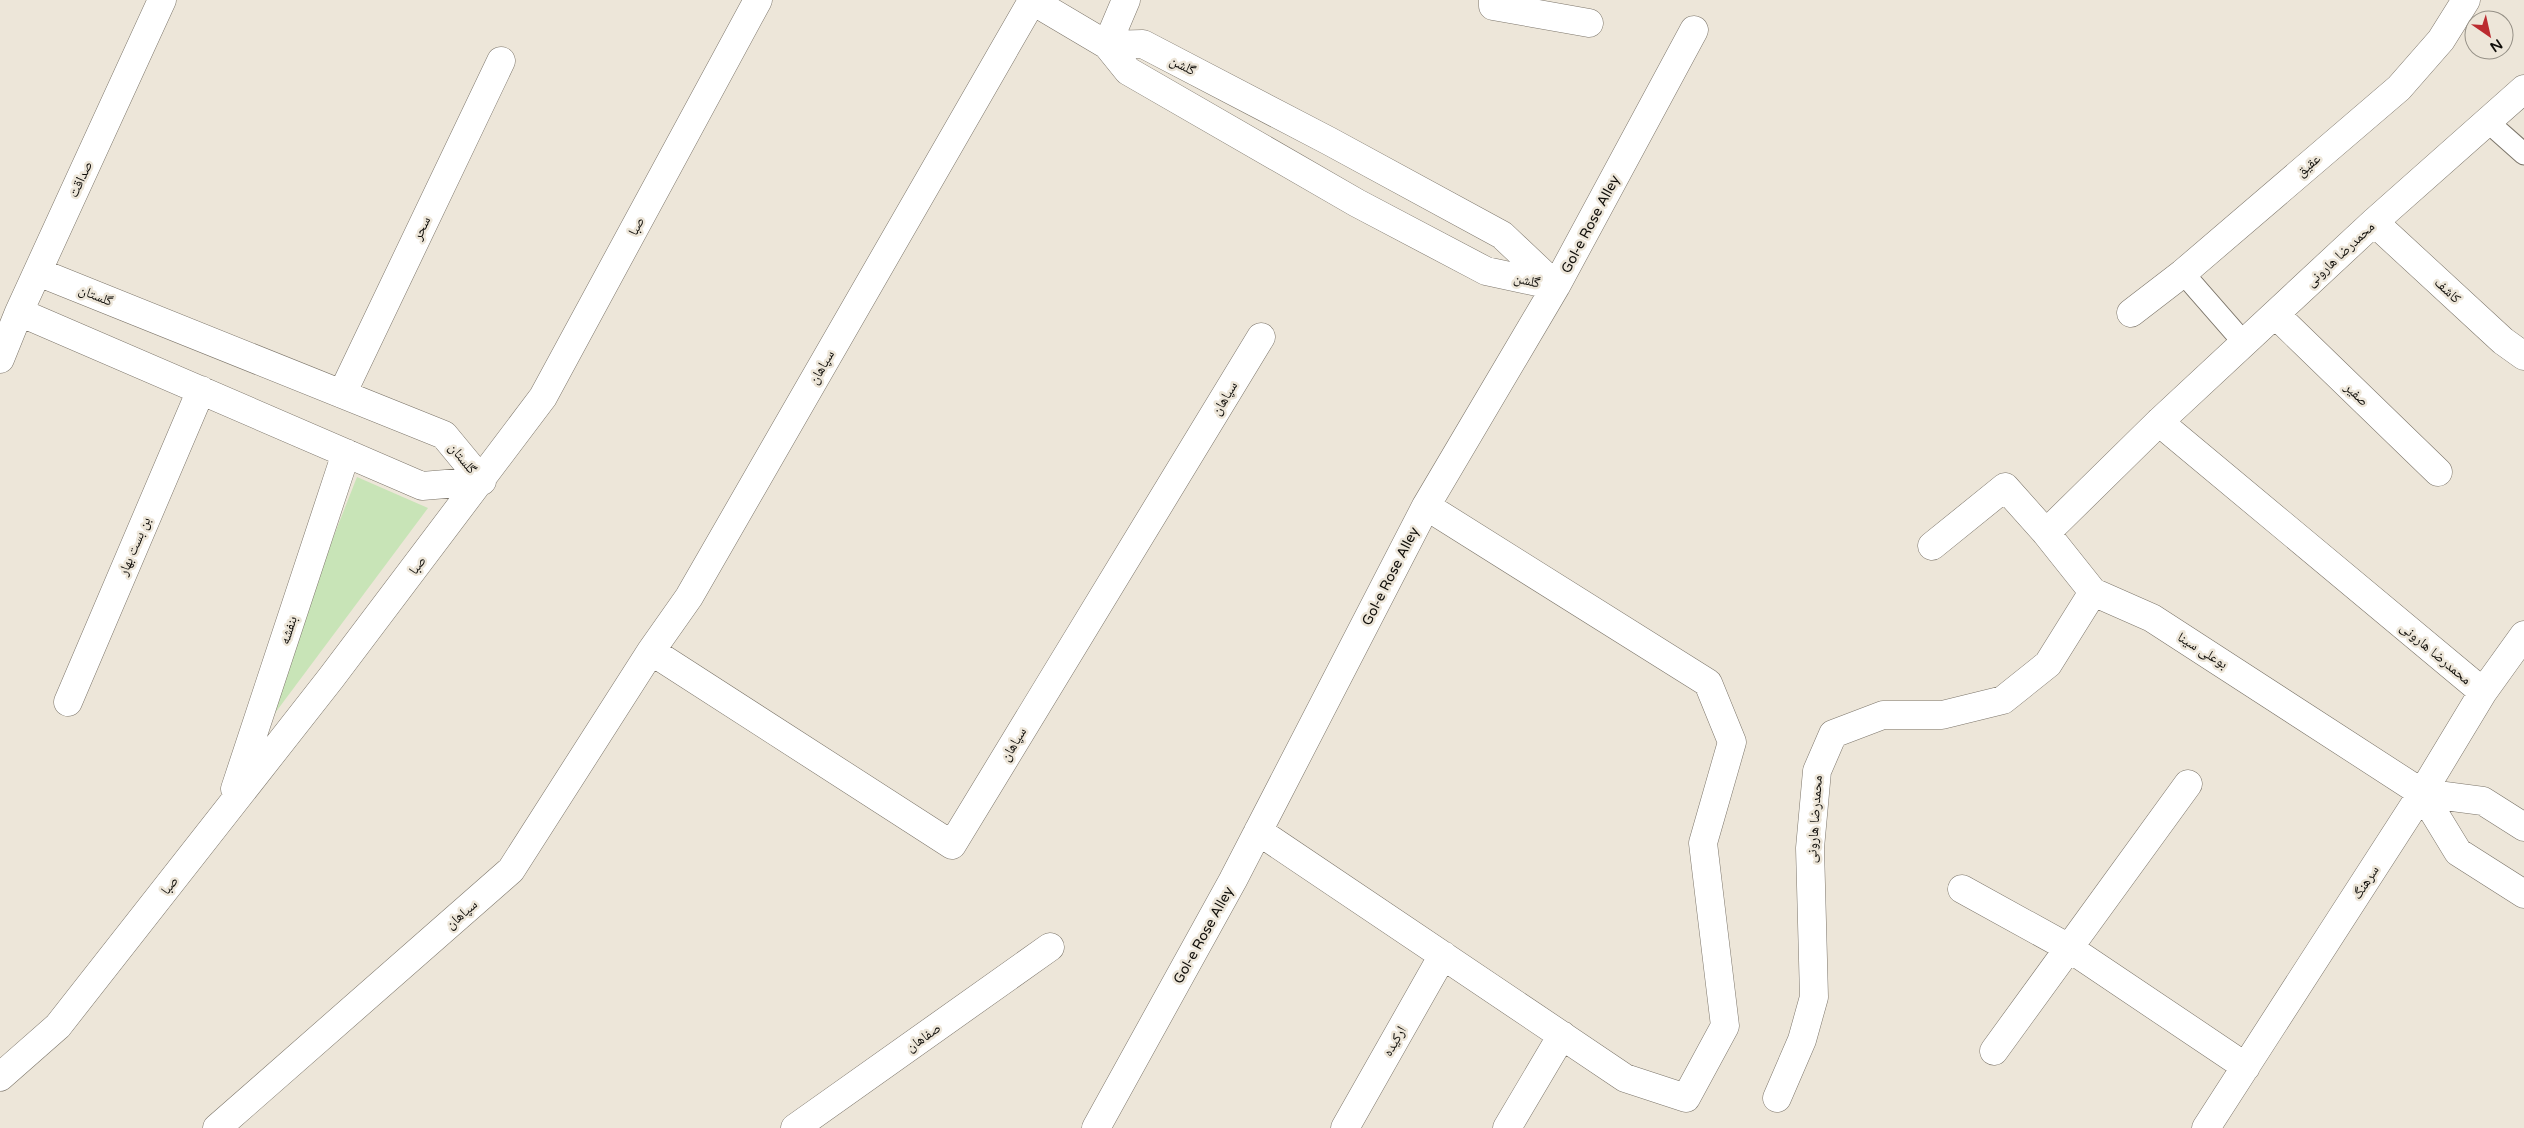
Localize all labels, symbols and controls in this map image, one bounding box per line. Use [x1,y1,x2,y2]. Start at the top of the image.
north arrow [2464,10,2514,60]
text: N [2487,35,2505,56]
street label: گلشن [1167,52,1199,79]
street label: عقیق [2293,150,2325,181]
street label: صداقت [65,158,96,200]
street label: Gol-e Rose Alley [1557,172,1624,276]
street label: سحر [408,214,434,244]
street label: صبا [625,214,648,238]
street label: محمدرضا هارونی [2302,218,2378,291]
street label: گلشن [1512,269,1542,292]
street label: کاشف [2431,274,2465,307]
street label: گلستان [76,281,116,310]
street label: سپاهان [805,347,838,387]
street label: سپاهان [1208,378,1241,418]
street label: صفیر [2340,378,2372,410]
street label: گلستان [445,439,480,478]
street label: بن بست بهار [114,514,154,579]
street label: Gol-e Rose Alley [1358,524,1423,628]
street label: صبا [405,553,430,578]
street label: بنفشه [276,614,301,647]
street label: محمدرضا هارونی [2397,619,2475,688]
street label: بوعلی سینا [2174,628,2231,673]
street label: سپاهان [997,724,1030,764]
street label: محمدرضا هارونی [1803,775,1826,863]
street label: سرهنگ [2348,862,2383,902]
street label: صبا [157,873,182,898]
street label: Gol-e Rose Alley [1170,883,1237,987]
street label: سپاهان [442,896,481,933]
street label: صفاهان [903,1019,944,1056]
street label: ارکیده [1379,1023,1410,1059]

